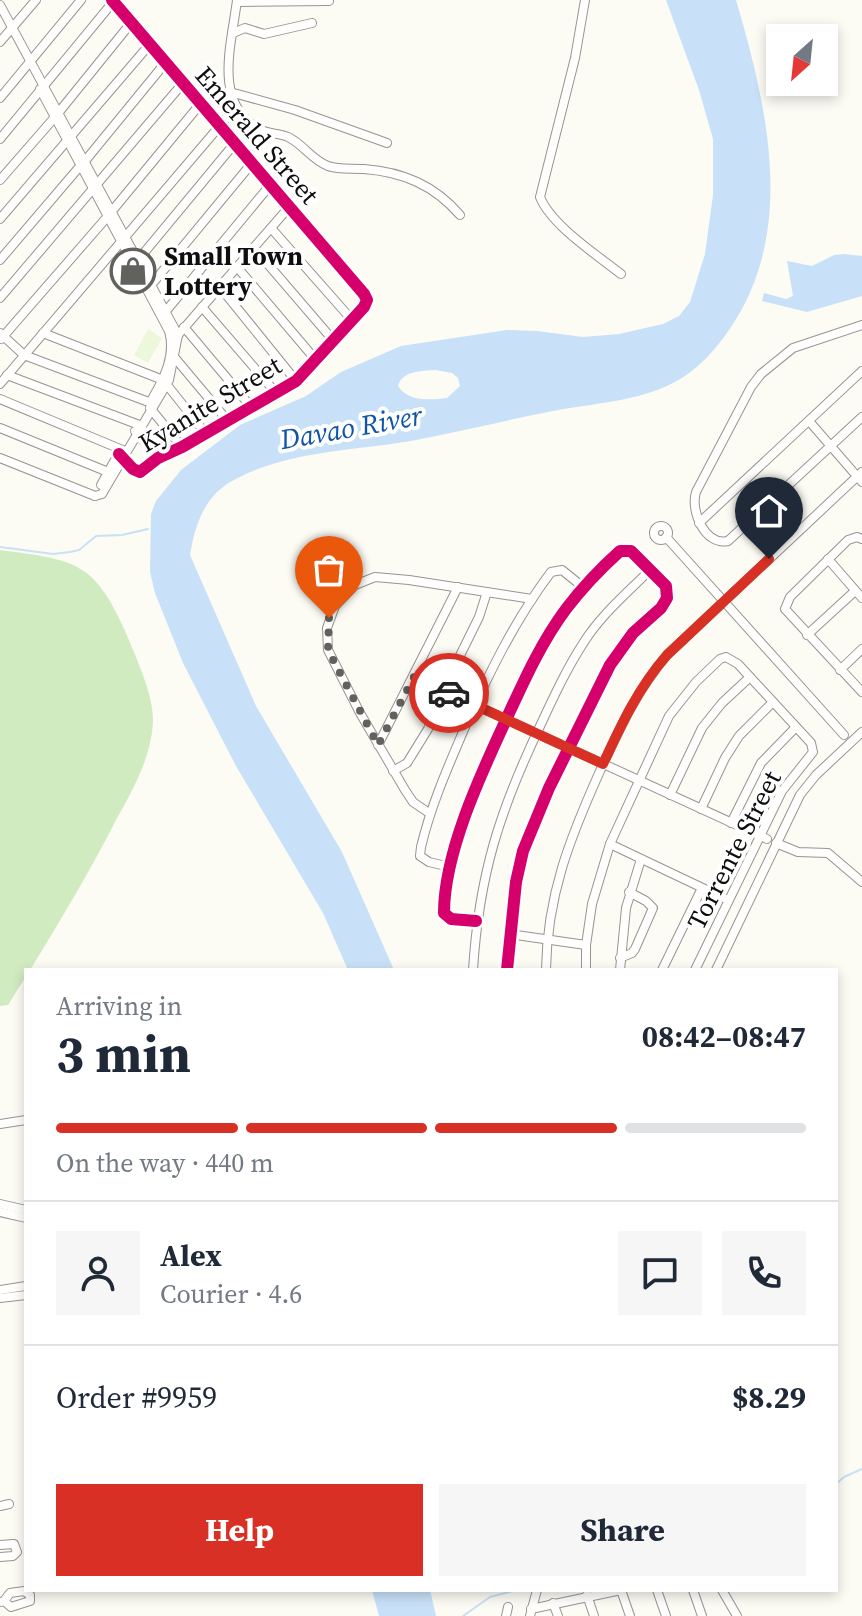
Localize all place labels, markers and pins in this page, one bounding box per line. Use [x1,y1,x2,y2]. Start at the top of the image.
place label: Small Town Lottery [164,238,303,304]
shop icon: Small Town Lottery [109,247,157,295]
pin [735,477,803,559]
pin [295,536,363,618]

